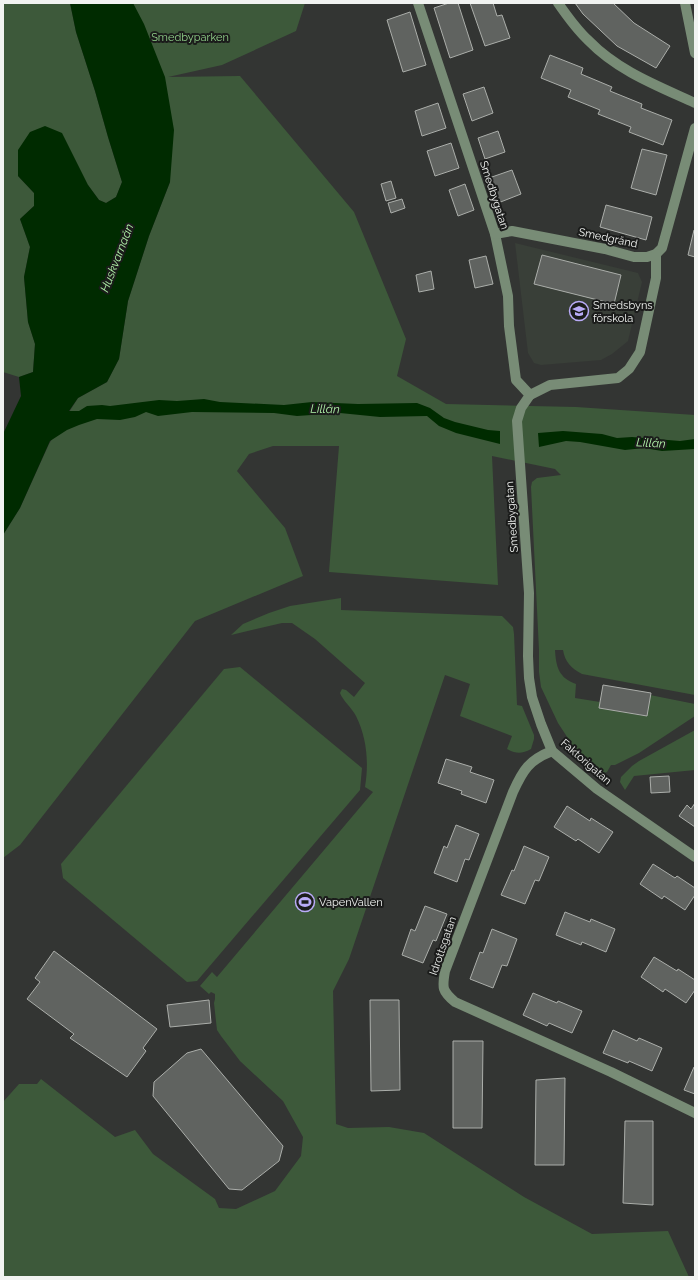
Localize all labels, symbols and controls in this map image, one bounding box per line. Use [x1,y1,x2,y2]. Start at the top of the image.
park label: Smedbyparken [151,31,229,44]
street label: Smedbygatan [477,159,511,231]
water label: Huskvarnaån [98,222,137,294]
street label: Smedgränd [577,225,639,251]
place label: Smedsbyns förskola [593,299,653,325]
school or university icon: Smedsbyns förskola [568,300,590,322]
water label: Lillån [310,402,340,416]
water label: Lillån [636,435,666,451]
street label: Smedbygatan [503,481,521,553]
street label: Faktorigatan [558,736,614,788]
sports icon: VapenVallen [294,891,316,913]
place label: VapenVallen [319,896,383,909]
street label: Idrottsgatan [427,915,459,977]

